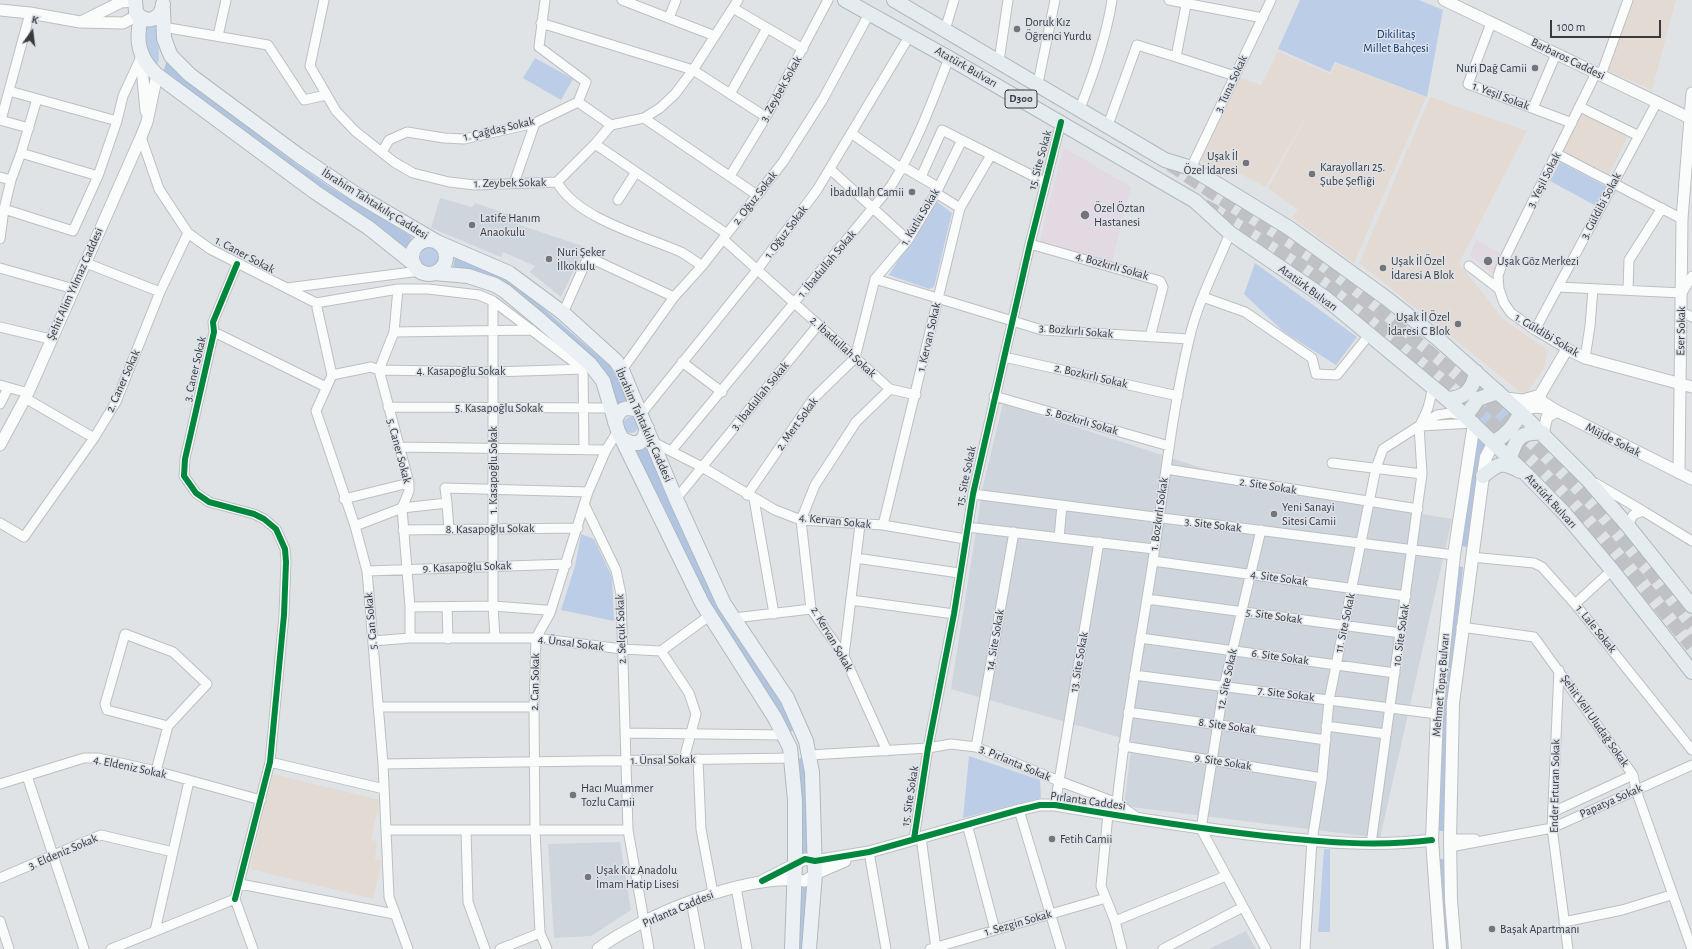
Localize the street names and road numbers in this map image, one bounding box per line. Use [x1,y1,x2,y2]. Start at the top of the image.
street label: Barbaros Caddesi [1529,35,1607,83]
street label: Atatürk Bulvarı [932,43,1000,91]
street label: 3. Tuna Sokak [1211,53,1251,115]
street label: 3. Zeybek Sokak [757,54,805,124]
street label: 1. Yeşil Sokak [1471,79,1531,113]
road number: D300 [1005,90,1037,108]
street label: 1. Çağdaş Sokak [462,114,536,144]
street label: 15. Site Sokak [1025,129,1055,191]
street label: 3. Yeşil Sokak [1524,150,1564,210]
street label: İbrahim Tahtakılıç Caddesi [319,165,431,243]
street label: 2. Oğuz Sokak [730,168,780,228]
street label: 3. Güldibi Sokak [1577,170,1625,242]
street label: 1. Zeybek Sokak [474,175,546,191]
street label: 1. Kutlu Sokak [897,186,943,248]
street label: 1. Oğuz Sokak [761,203,811,261]
street label: Şehit Alim Yılmaz Caddesi [44,226,106,342]
street label: 1. İbadullah Sokak [795,227,859,301]
street label: 1. Caner Sokak [213,233,277,277]
street label: 4. Bozkırlı Sokak [1074,249,1150,283]
street label: Atatürk Bulvarı [1276,262,1340,314]
street label: 1. Kervan Sokak [914,301,944,373]
street label: Eser Sokak [1673,306,1689,356]
street label: 1. Güldibi Sokak [1512,310,1582,360]
street label: 2. İbadullah Sokak [807,313,879,381]
street label: 3. Bozkırlı Sokak [1038,321,1114,341]
street label: 3. Caner Sokak [181,335,209,403]
street label: 2. Caner Sokak [103,347,143,415]
street label: 3. İbadullah Sokak [728,359,792,433]
street label: 2. Bozkırlı Sokak [1053,361,1129,391]
street label: 4. Kasapoğlu Sokak [417,364,505,378]
street label: İbrahim Tahtakılıç Caddesi [612,366,676,484]
street label: 2. Mert Sokak [773,395,821,453]
street label: 5. Kasapoğlu Sokak [455,401,543,415]
street label: 5. Bozkırlı Sokak [1044,404,1120,438]
street label: 5. Caner Sokak [383,417,415,485]
street label: Müjde Sokak [1583,420,1643,460]
street label: 1. Kasapoğlu Sokak [486,426,500,514]
street label: 15. Site Sokak [953,445,979,507]
street label: Atatürk Bulvarı [1522,471,1580,531]
street label: 2. Site Sokak [1238,474,1298,498]
street label: 1. Bozkırlı Sokak [1147,477,1171,551]
street label: 4. Kervan Sokak [798,510,872,532]
street label: 3. Site Sokak [1184,514,1242,536]
street label: 8. Kasapoğlu Sokak [445,521,535,537]
street label: 9. Kasapoğlu Sokak [422,558,512,576]
street label: 4. Site Sokak [1249,567,1309,589]
street label: 5. Can Sokak [361,592,381,650]
street label: 11. Site Sokak [1332,592,1358,654]
street label: 2. Selçuk Sokak [613,594,629,664]
street label: 1. Lale Sokak [1572,602,1620,656]
street label: 10. Site Sokak [1390,603,1412,667]
street label: 2. Kervan Sokak [808,604,856,674]
street label: 5. Site Sokak [1245,605,1303,627]
street label: 14. Site Sokak [983,608,1007,672]
street label: 13. Site Sokak [1067,631,1091,693]
street label: 4. Ünsal Sokak [537,632,605,654]
street label: Mehmet Topaç Bulvarı [1429,633,1453,737]
street label: 6. Site Sokak [1250,646,1310,668]
street label: 12. Site Sokak [1214,647,1240,711]
street label: 2. Can Sokak [527,653,543,711]
street label: Şehit Veli Uludağ Sokak [1558,672,1632,770]
street label: 7. Site Sokak [1257,683,1315,705]
street label: 8. Site Sokak [1197,715,1257,737]
street label: Ender Erturan Sokak [1547,739,1563,833]
street label: 3. Pırlanta Sokak [977,741,1053,785]
street label: 9. Site Sokak [1193,750,1253,774]
street label: 4. Eldeniz Sokak [92,752,168,782]
street label: 1. Ünsal Sokak [630,752,696,768]
street label: 15. Site Sokak [898,765,922,827]
street label: Papatya Sokak [1577,781,1645,821]
street label: Pırlanta Caddesi [1049,789,1127,813]
street label: 3. Eldeniz Sokak [26,831,100,873]
street label: Pırlanta Caddesi [640,888,716,930]
street label: 1. Sezgin Sokak [983,907,1053,939]

